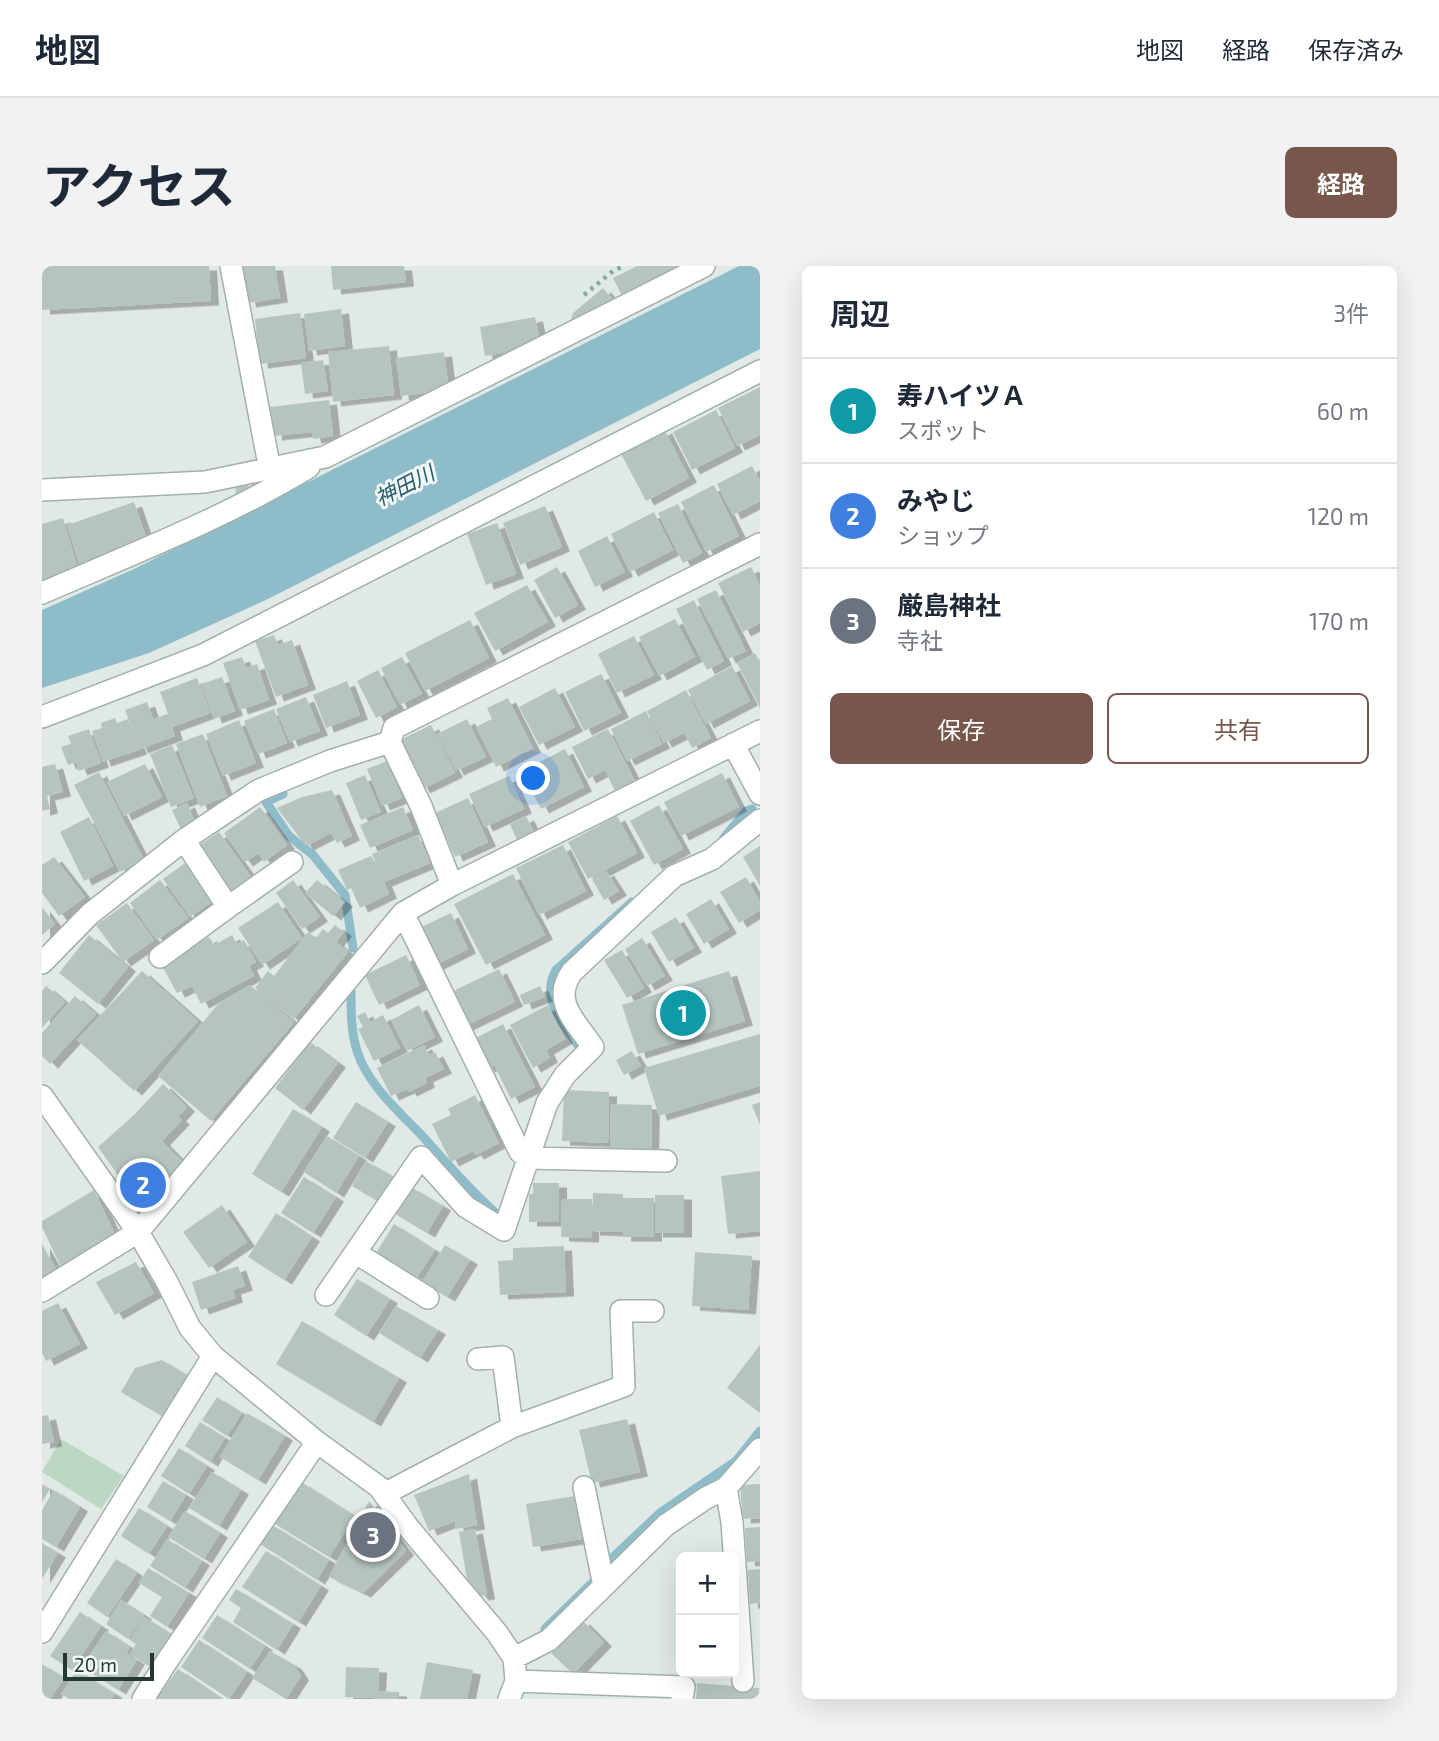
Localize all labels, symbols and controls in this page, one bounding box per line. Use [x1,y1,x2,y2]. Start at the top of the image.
text: 地図 [35,29,101,69]
text: 地図 [1136,35,1184,64]
text: 経路 [1222,35,1270,64]
text: 保存済み [1308,35,1404,64]
button: 経路 [1285,147,1397,218]
text: アクセス [42,155,236,214]
text: 周辺 [830,295,890,331]
text: 3件 [1333,299,1369,327]
text: 寿ハイツＡ [897,379,1026,410]
text: 1 [848,397,858,425]
text: 60 m [1317,397,1369,425]
text: スポット [897,416,989,444]
water label: 神田川 [371,458,440,510]
text: みやじ [897,484,975,515]
text: 2 [846,502,860,530]
text: 120 m [1308,502,1369,530]
text: ショップ [897,521,989,549]
text: 厳島神社 [897,589,1001,620]
text: 3 [846,607,860,635]
text: 170 m [1309,607,1369,635]
text: 寺社 [897,626,943,654]
button: 保存 [830,693,1093,764]
button: 共有 [1107,693,1369,764]
your location [516,761,550,795]
pin: 1 [660,987,706,1039]
pin: 2 [120,1159,166,1211]
pin: 3 [350,1509,396,1561]
map controls [676,1552,739,1678]
button: + [676,1552,739,1615]
button: − [676,1615,739,1678]
scale bar [63,1650,154,1682]
text: 20 m [74,1653,117,1676]

